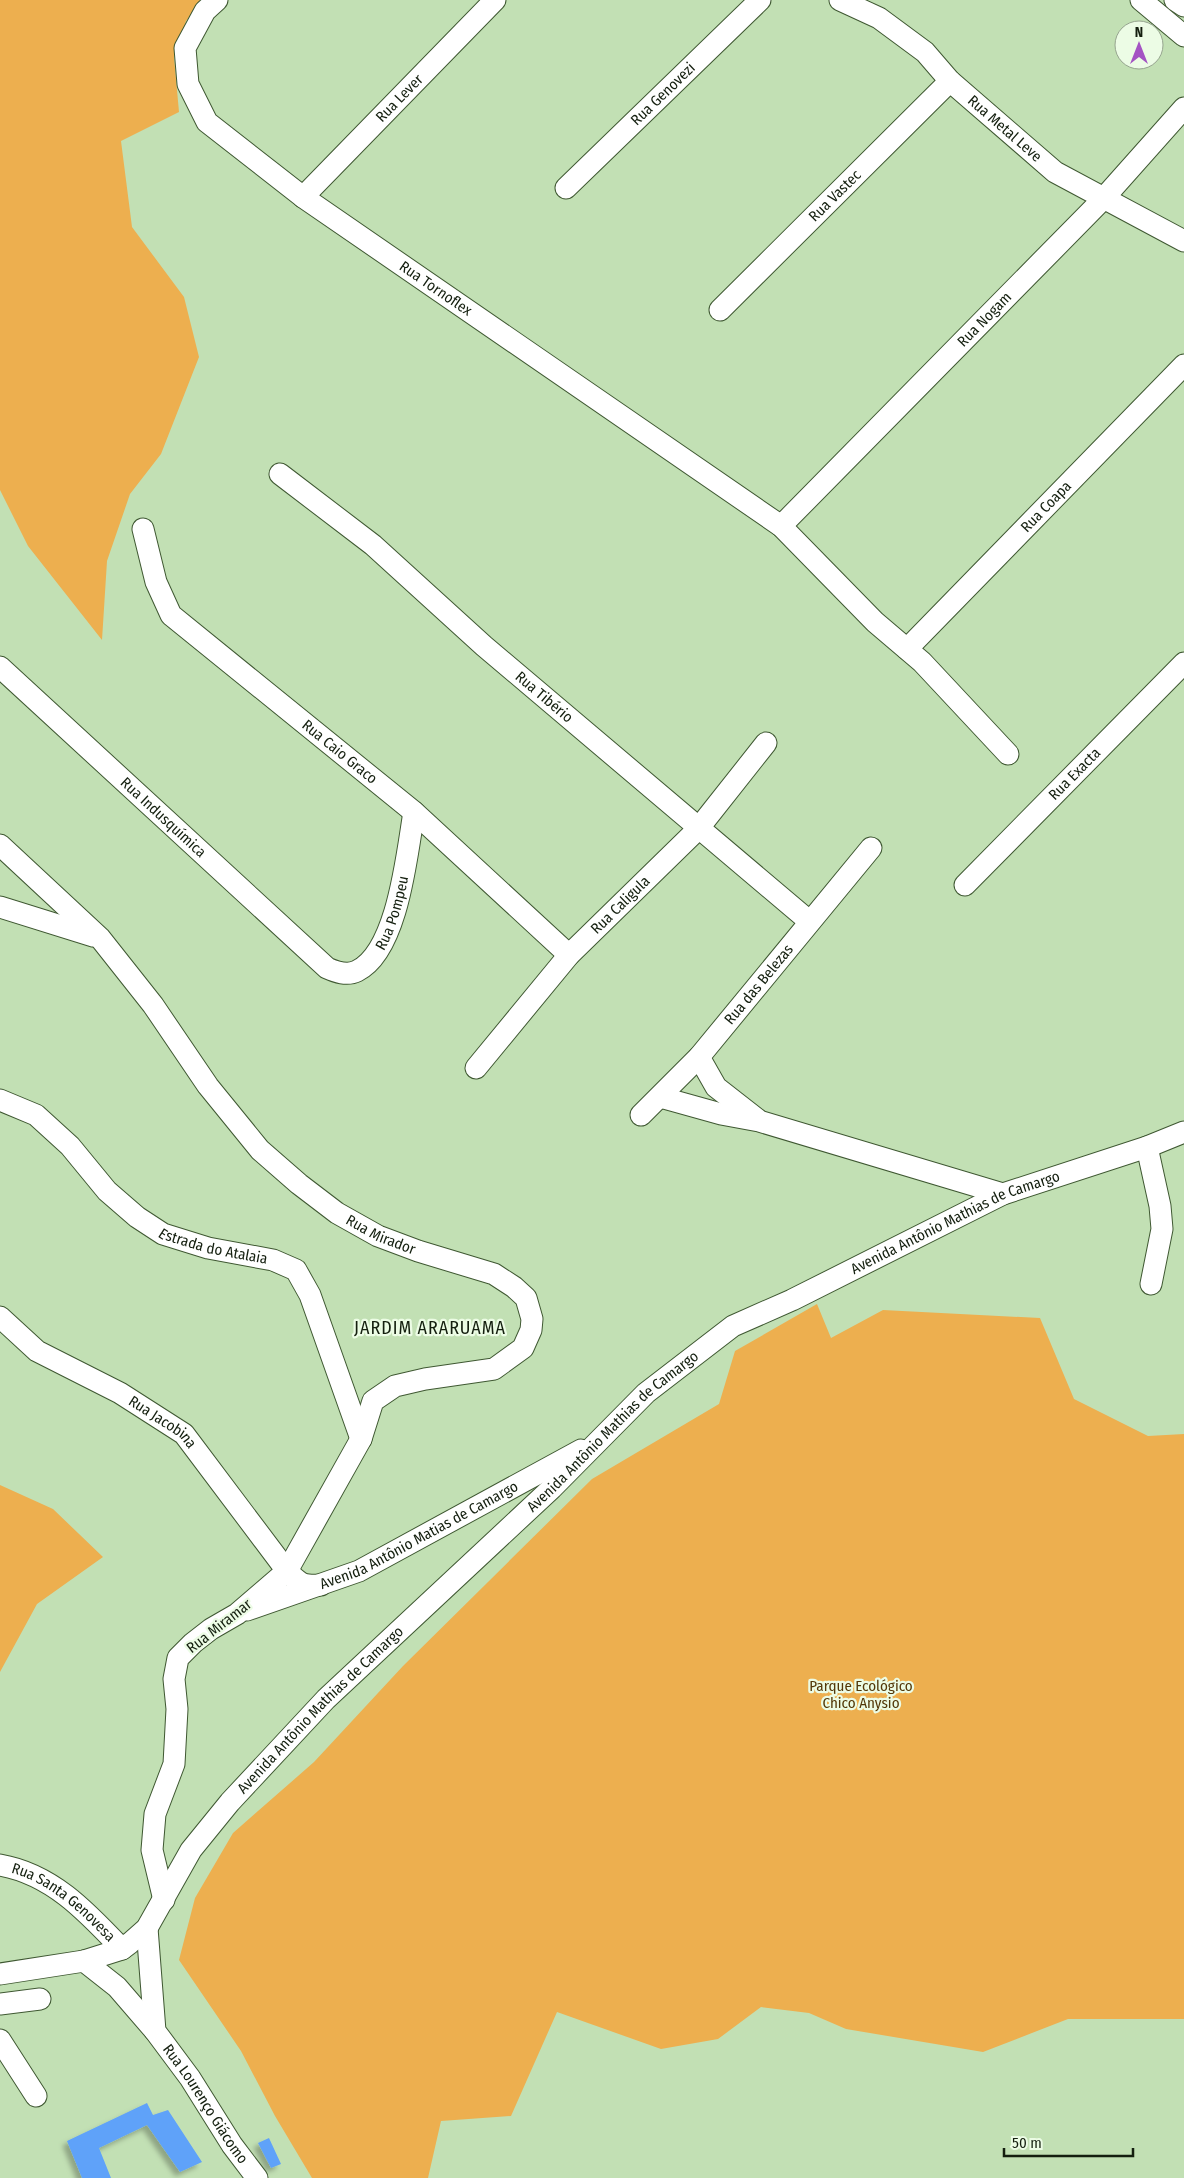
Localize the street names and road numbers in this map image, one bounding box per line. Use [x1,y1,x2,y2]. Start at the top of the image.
street label: Rua Genovezi [627,59,699,129]
street label: Rua Lever [372,70,427,126]
street label: Rua Metal Leve [964,91,1046,166]
street label: Rua Vastec [805,166,865,225]
street label: Rua Tornoflex [396,257,476,320]
street label: Rua Nogam [954,288,1015,350]
street label: Rua Coapa [1017,477,1075,536]
street label: Rua Tibério [512,668,577,727]
street label: Rua Caio Graco [298,716,381,788]
street label: Rua Exacta [1045,744,1104,804]
street label: Rua Indusquímica [117,774,210,861]
street label: Rua Caligula [587,872,654,938]
street label: Rua Pompeu [371,874,412,953]
street label: Rua das Belezas [720,941,797,1028]
street label: Avenida Antônio Mathias de Camargo [848,1167,1062,1278]
street label: Rua Mirador [343,1211,419,1259]
street label: Estrada do Atalaia [155,1225,269,1268]
street label: Avenida Antônio Mathias de Camargo [523,1347,702,1516]
street label: Rua Jacobina [125,1392,200,1452]
street label: Avenida Antônio Matias de Camargo [317,1477,521,1593]
street label: Rua Miramar [183,1595,256,1657]
street label: Avenida Antônio Mathias de Camargo [234,1622,407,1797]
street label: Rua Santa Genovesa [10,1859,119,1945]
street label: Rua Lourenço Giácomo [159,2041,252,2167]

